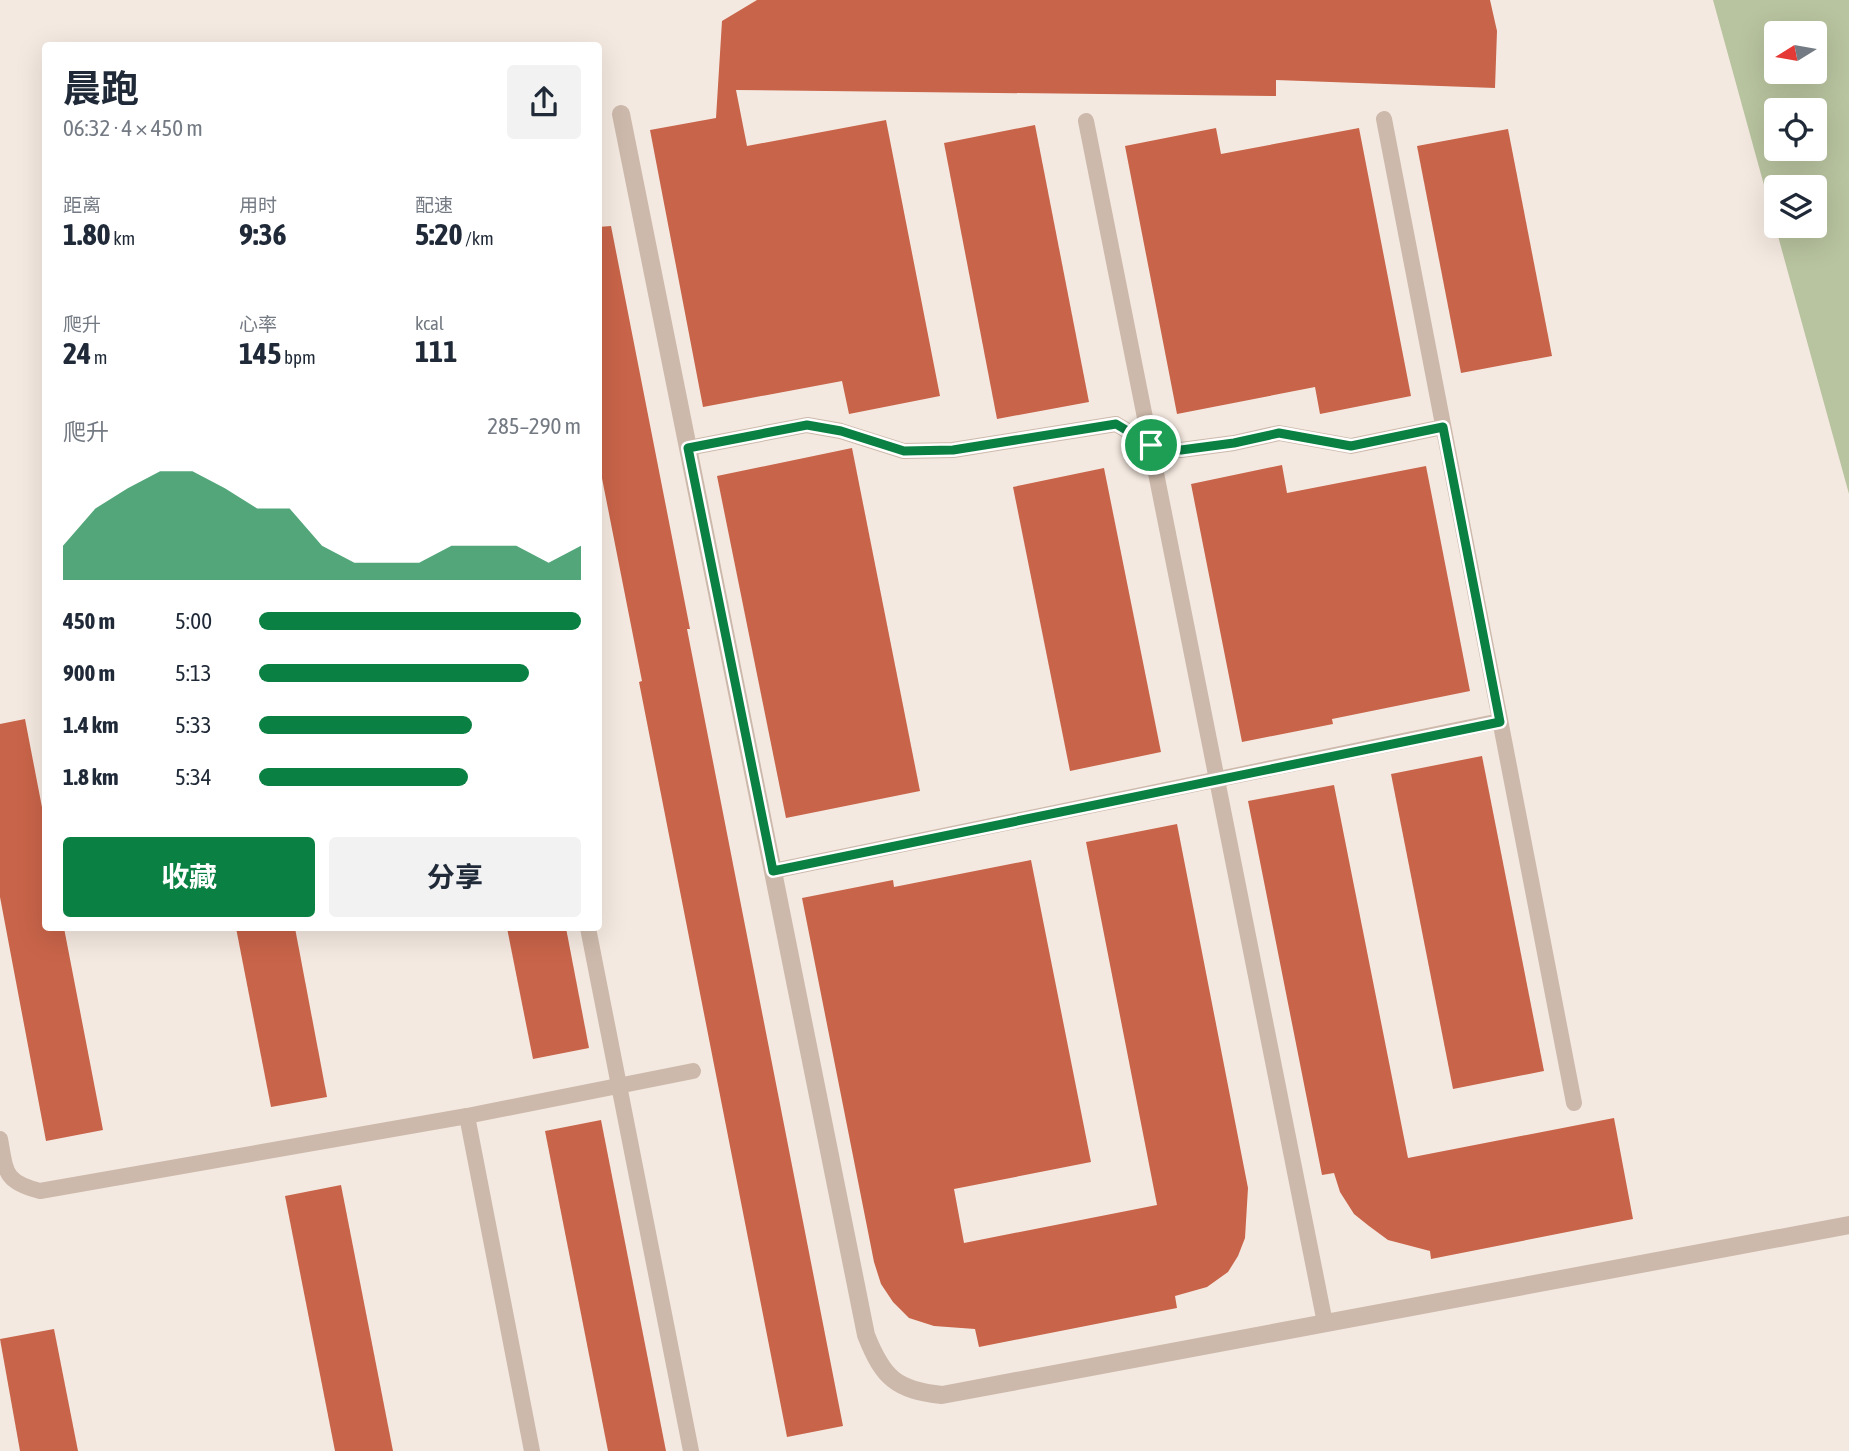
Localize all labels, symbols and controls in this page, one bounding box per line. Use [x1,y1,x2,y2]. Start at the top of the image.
north arrow [1764,21,1827,84]
map controls [1764,21,1827,238]
button: share [507,65,581,139]
text: 晨跑 [63,67,139,110]
button: locate [1764,98,1827,161]
text: 06:32 · 4 × 450 m [63,115,203,141]
button: layers [1764,175,1827,238]
text: 距离 [63,194,101,216]
text: 用时 [239,194,277,216]
text: 配速 [415,194,453,216]
text: 1.80 [63,217,111,251]
text: 9:36 [239,217,287,251]
text: 5:20 [415,217,463,251]
text: km [111,227,135,249]
text: /km [463,227,494,249]
text: kcal [415,312,444,334]
text: 爬升 [63,313,101,335]
text: 心率 [239,313,277,335]
text: 111 [415,334,457,368]
text: 24 [63,336,91,370]
text: 145 [239,336,281,370]
text: m [91,346,108,368]
text: bpm [281,346,316,368]
text: 285–290 m [487,413,581,439]
pin [1121,415,1181,475]
text: 爬升 [63,419,109,445]
icon: arrive [1132,426,1170,464]
text: 450 m [63,608,115,634]
text: 5:00 [175,608,212,634]
text: 900 m [63,660,115,686]
text: 5:13 [175,660,212,686]
text: 1.4 km [63,712,119,738]
text: 5:33 [175,712,212,738]
text: 1.8 km [63,764,119,790]
text: 5:34 [175,764,212,790]
button: 收藏 [63,837,315,917]
button: 分享 [329,837,581,917]

